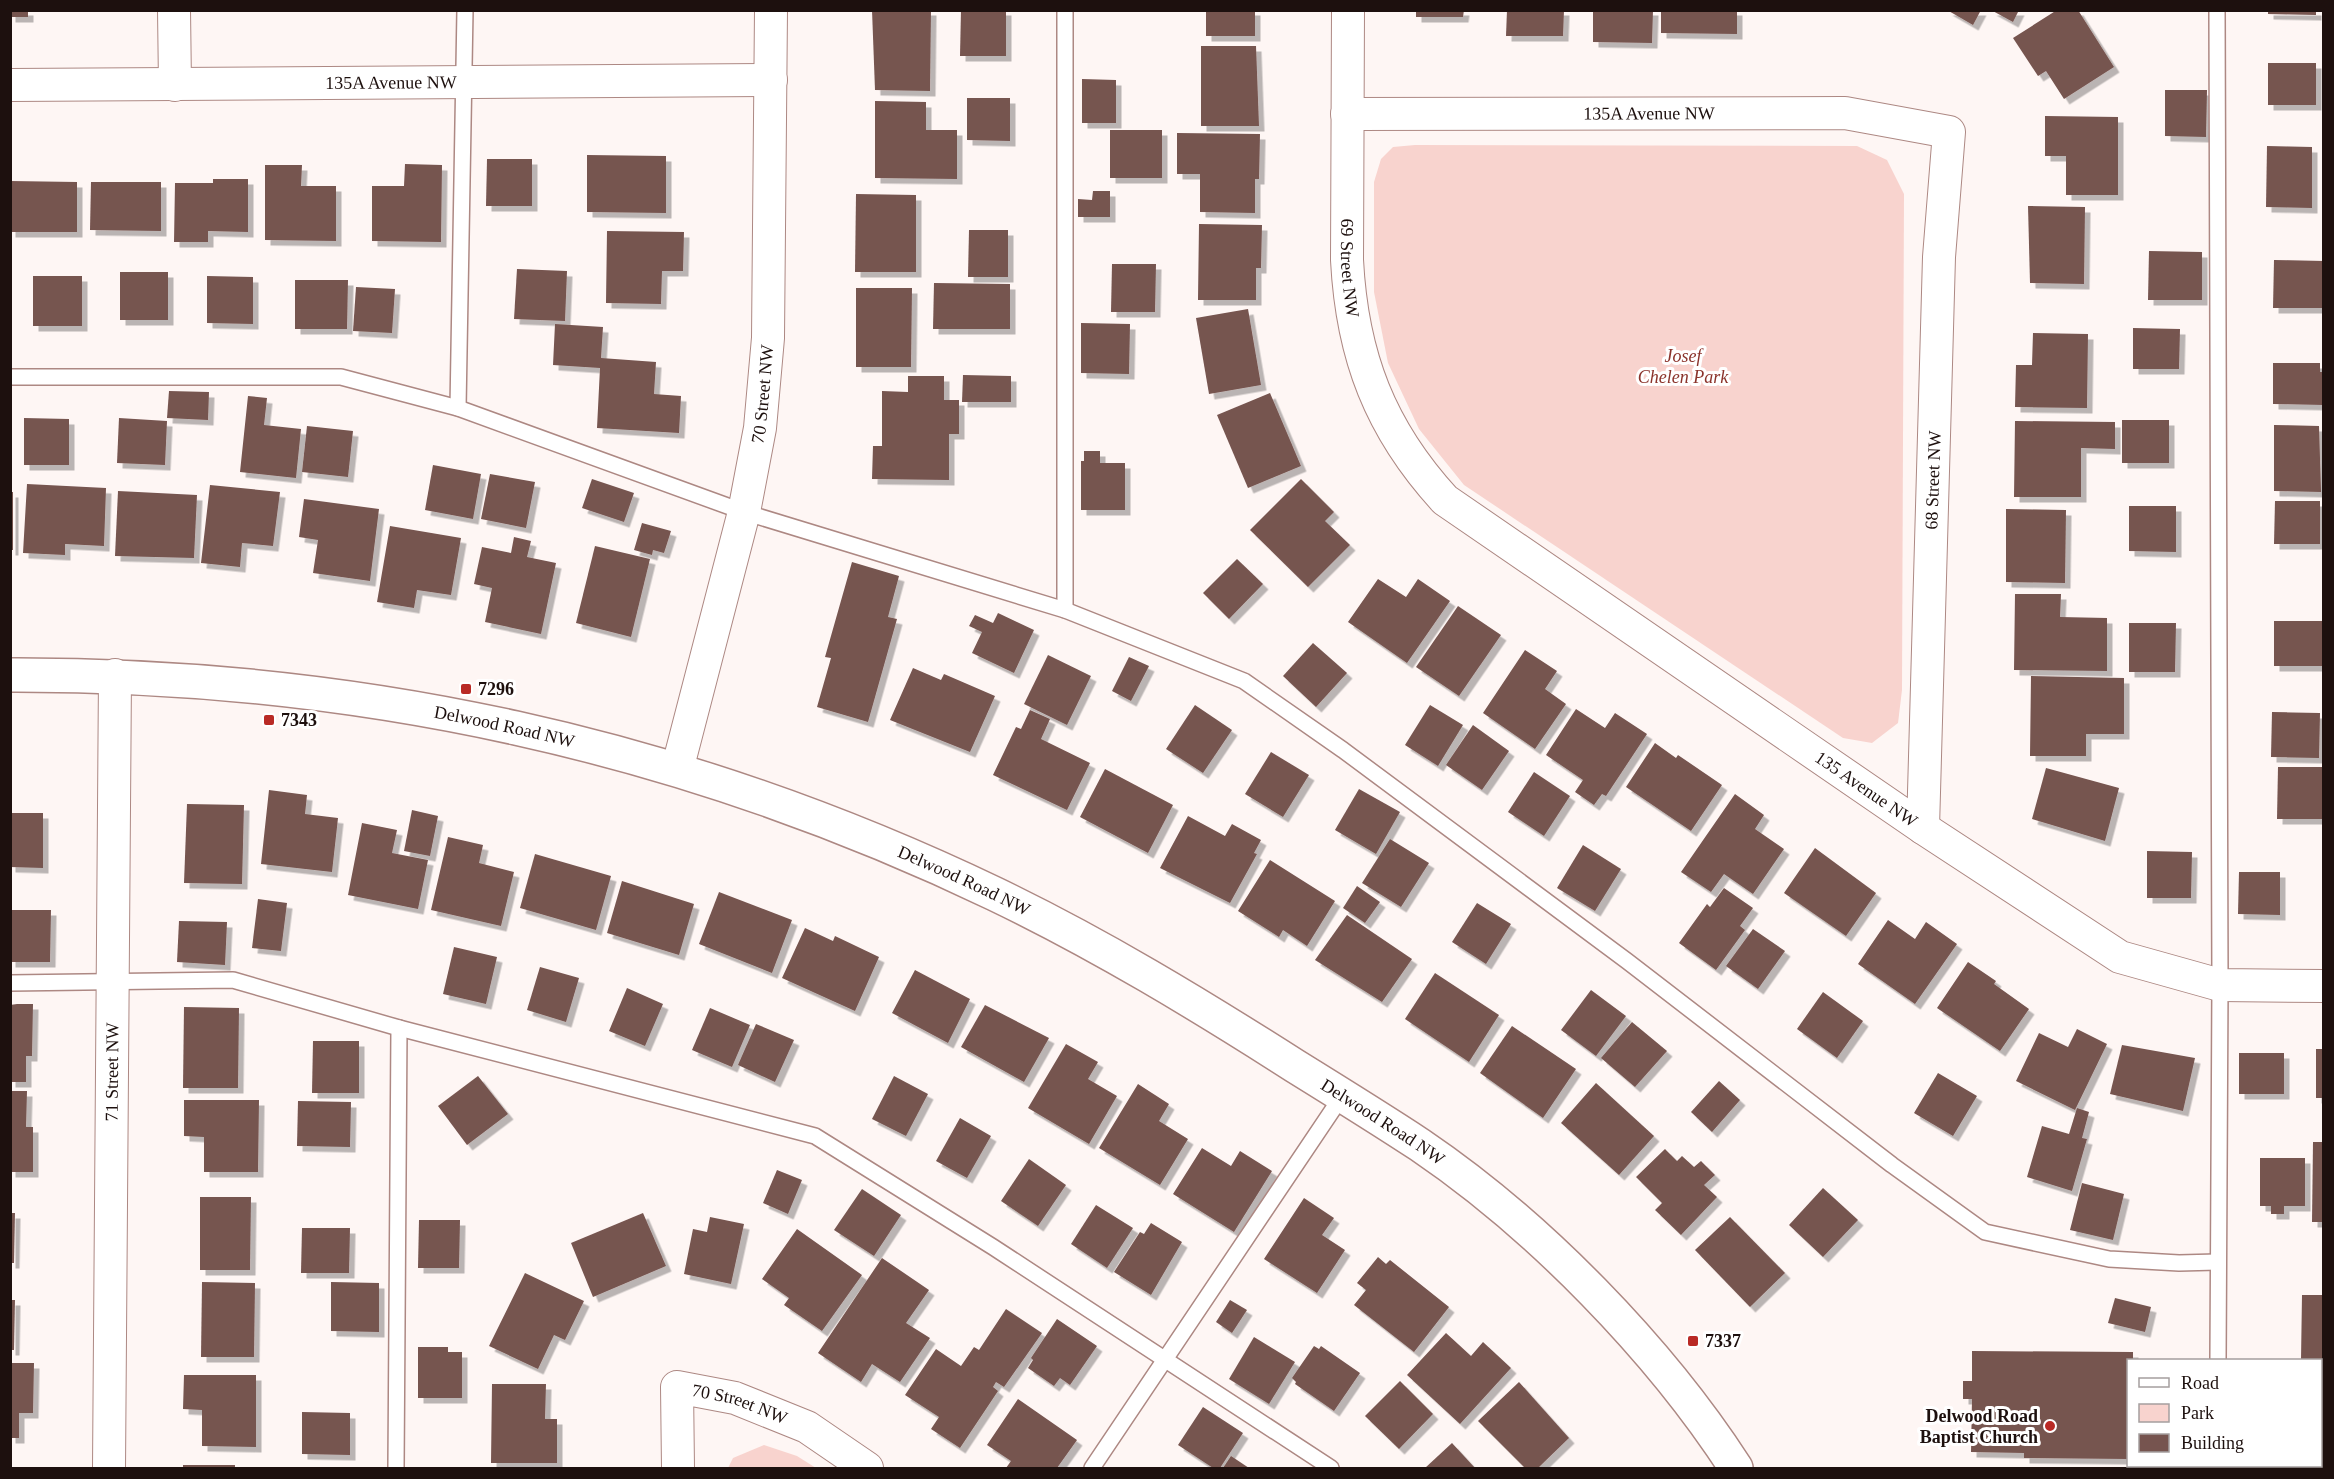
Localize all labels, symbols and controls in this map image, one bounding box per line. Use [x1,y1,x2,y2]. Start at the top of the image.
street label: 135A Avenue NW [325,72,457,93]
street label: 135A Avenue NW [1583,103,1715,124]
street label: 69 Street NW [1337,218,1363,319]
street label: 70 Street NW [747,344,777,445]
park label: Josef Chelen Park [1638,346,1729,387]
street label: 68 Street NW [1921,430,1945,530]
place label: 7296 [478,679,514,699]
marker: 7296 [459,682,473,696]
street label: Delwood Road NW [433,702,577,751]
place label: 7343 [281,710,317,730]
marker: 7343 [262,713,276,727]
street label: 135 Avenue NW [1811,747,1921,831]
street label: Delwood Road NW [895,841,1033,920]
street label: 71 Street NW [102,1022,122,1122]
street label: Delwood Road NW [1317,1075,1449,1169]
place label: 7337 [1705,1331,1741,1351]
marker: 7337 [1686,1334,1700,1348]
legend [2127,1359,2322,1467]
text: Road [2181,1373,2219,1393]
street label: 70 Street NW [690,1380,790,1428]
text: Park [2181,1403,2214,1423]
place label: Delwood Road Baptist Church [1920,1406,2038,1447]
marker: Delwood Road Baptist Church [2043,1419,2057,1433]
text: Building [2181,1433,2244,1453]

